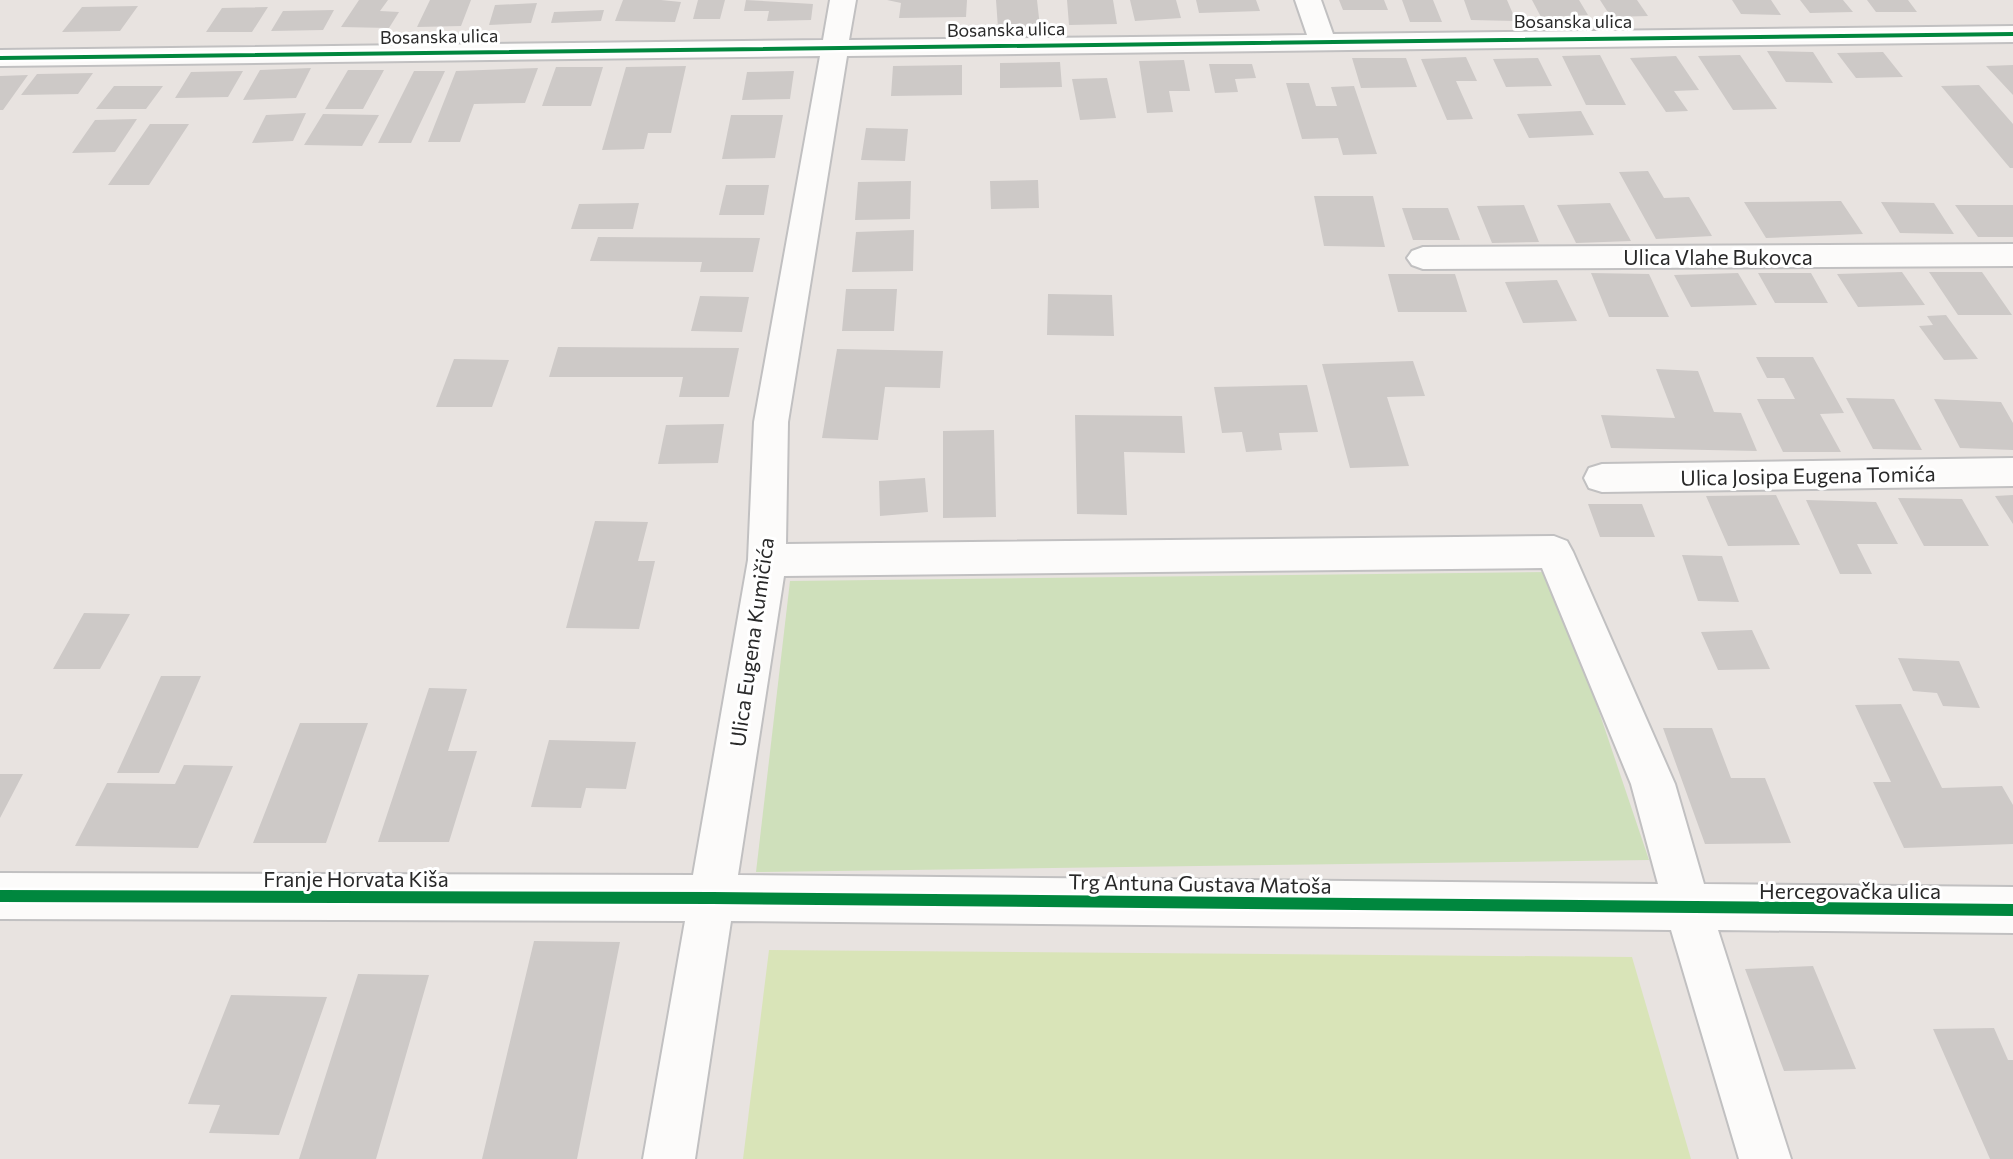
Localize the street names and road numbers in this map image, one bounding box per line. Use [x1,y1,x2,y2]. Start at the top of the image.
street label: Bosanska ulica [1514,10,1632,32]
street label: Bosanska ulica [947,17,1065,41]
street label: Bosanska ulica [380,24,498,48]
street label: Ulica Vlahe Bukovca [1623,244,1813,269]
street label: Ulica Josipa Eugena Tomića [1680,460,1936,490]
street label: Ulica Eugena Kumičića [724,536,778,748]
street label: Franje Horvata Kiša [263,866,449,891]
street label: Trg Antuna Gustava Matoša [1068,868,1332,898]
street label: Hercegovačka ulica [1759,878,1941,903]

